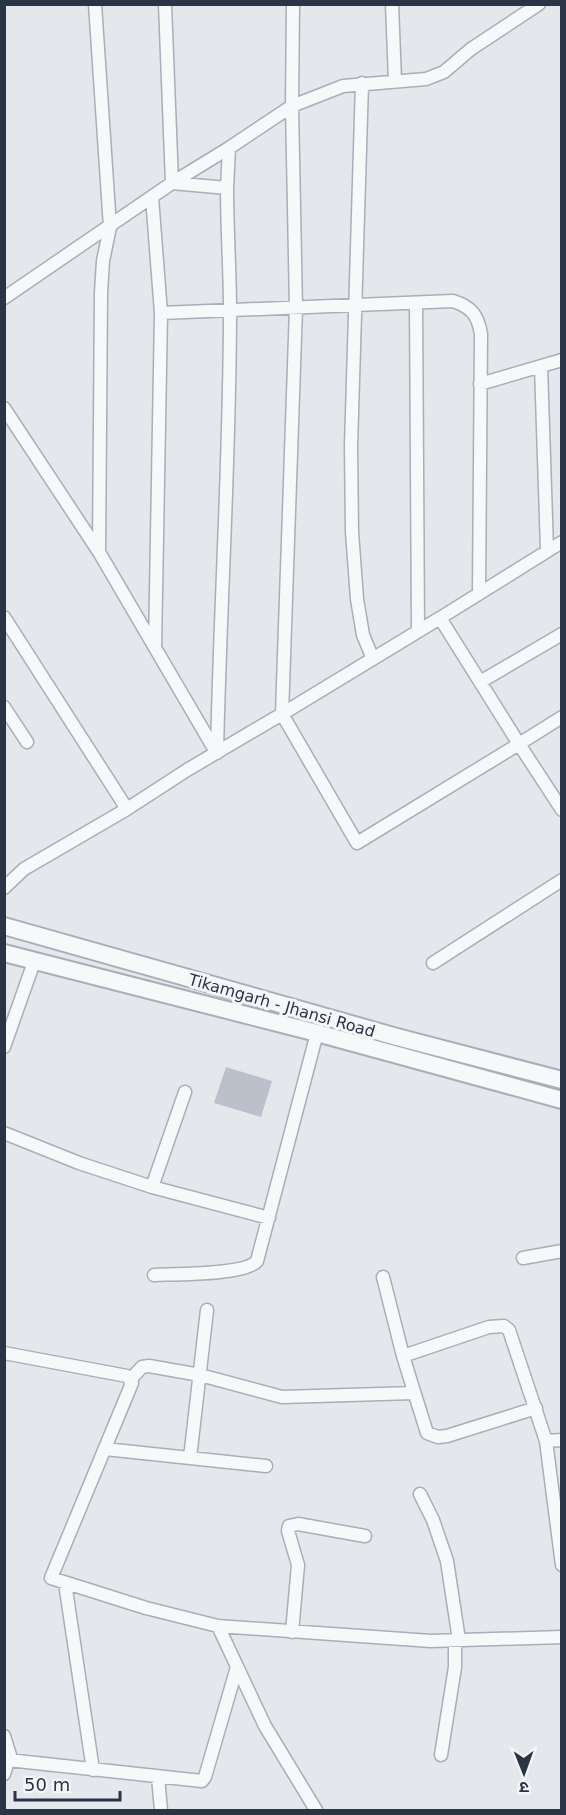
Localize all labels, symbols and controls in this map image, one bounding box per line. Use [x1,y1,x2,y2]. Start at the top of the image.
street label: Tikamgarh - Jhansi Road [185,969,377,1041]
north arrow [494,1743,554,1803]
scale bar [15,1764,120,1802]
text: 50 m [24,1774,70,1795]
text: उ [519,1778,529,1797]

